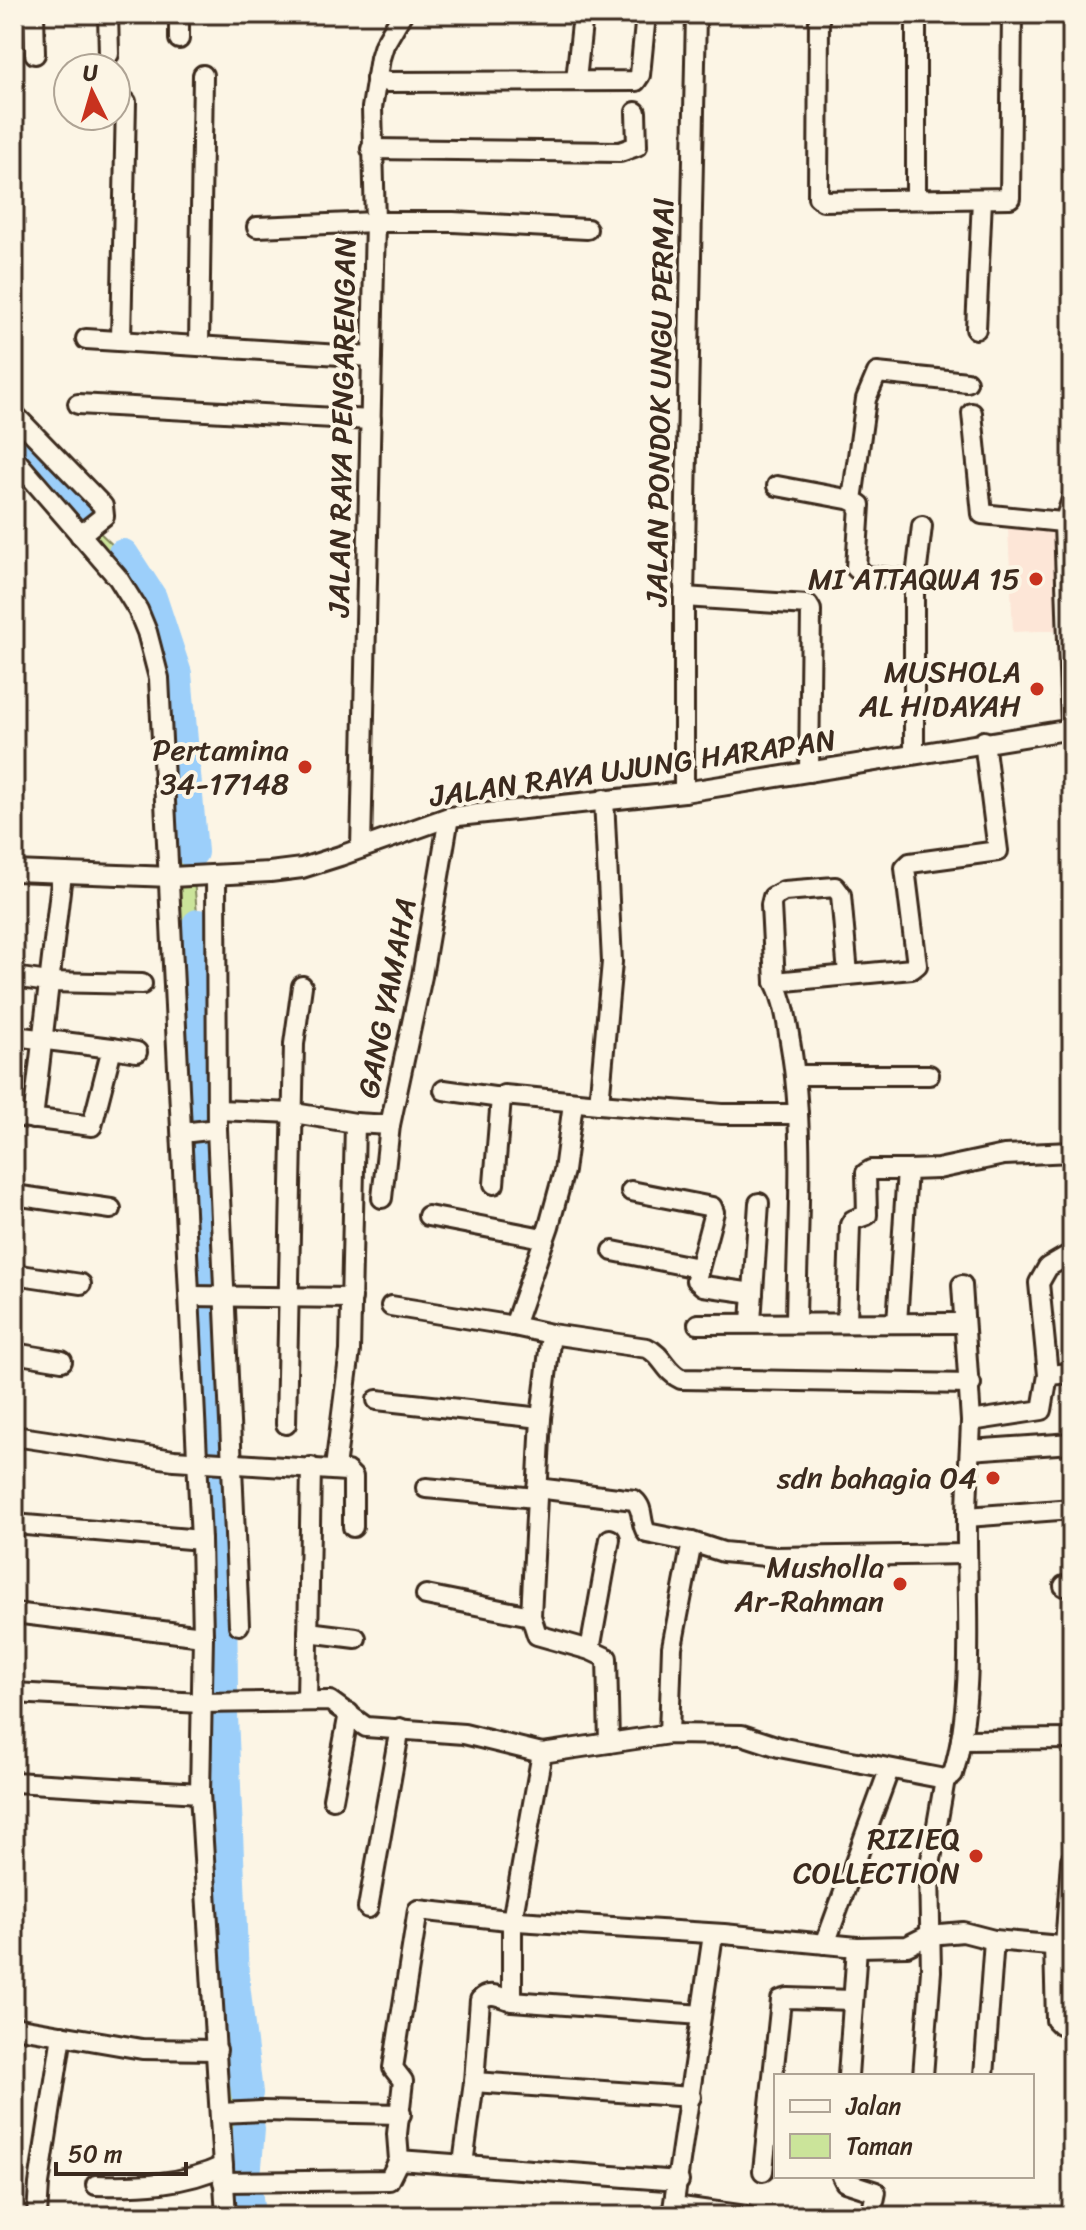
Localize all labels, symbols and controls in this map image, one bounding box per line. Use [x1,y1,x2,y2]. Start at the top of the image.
north arrow [52,52,132,132]
text: U [81,52,101,93]
street label: JALAN PONDOK UNGU PERMAI [629,197,691,608]
street label: JALAN RAYA PENGARENGAN [312,236,372,619]
place label: MI ATTAQWA 15 [808,552,1020,606]
marker: MI ATTAQWA 15 [1027,570,1045,588]
place label: MUSHOLA AL HIDAYAH [858,645,1021,733]
marker: MUSHOLA AL HIDAYAH [1028,680,1046,698]
street label: JALAN RAYA UJUNG HARAPAN [425,713,840,823]
place label: Pertamina 34-17148 [152,723,289,811]
marker: Pertamina 34-17148 [296,758,314,776]
street label: GANG YAMAHA [341,893,433,1103]
place label: sdn bahagia 04 [776,1451,977,1505]
marker: sdn bahagia 04 [984,1469,1002,1487]
place label: Musholla Ar-Rahman [734,1540,884,1628]
marker: Musholla Ar-Rahman [891,1575,909,1593]
place label: RIZIEQ COLLECTION [793,1812,960,1900]
marker: RIZIEQ COLLECTION [967,1847,985,1865]
legend [774,2074,1034,2178]
text: Jalan [845,2085,901,2127]
text: Taman [846,2125,913,2167]
scale bar [56,2126,186,2176]
text: 50 m [68,2133,123,2175]

